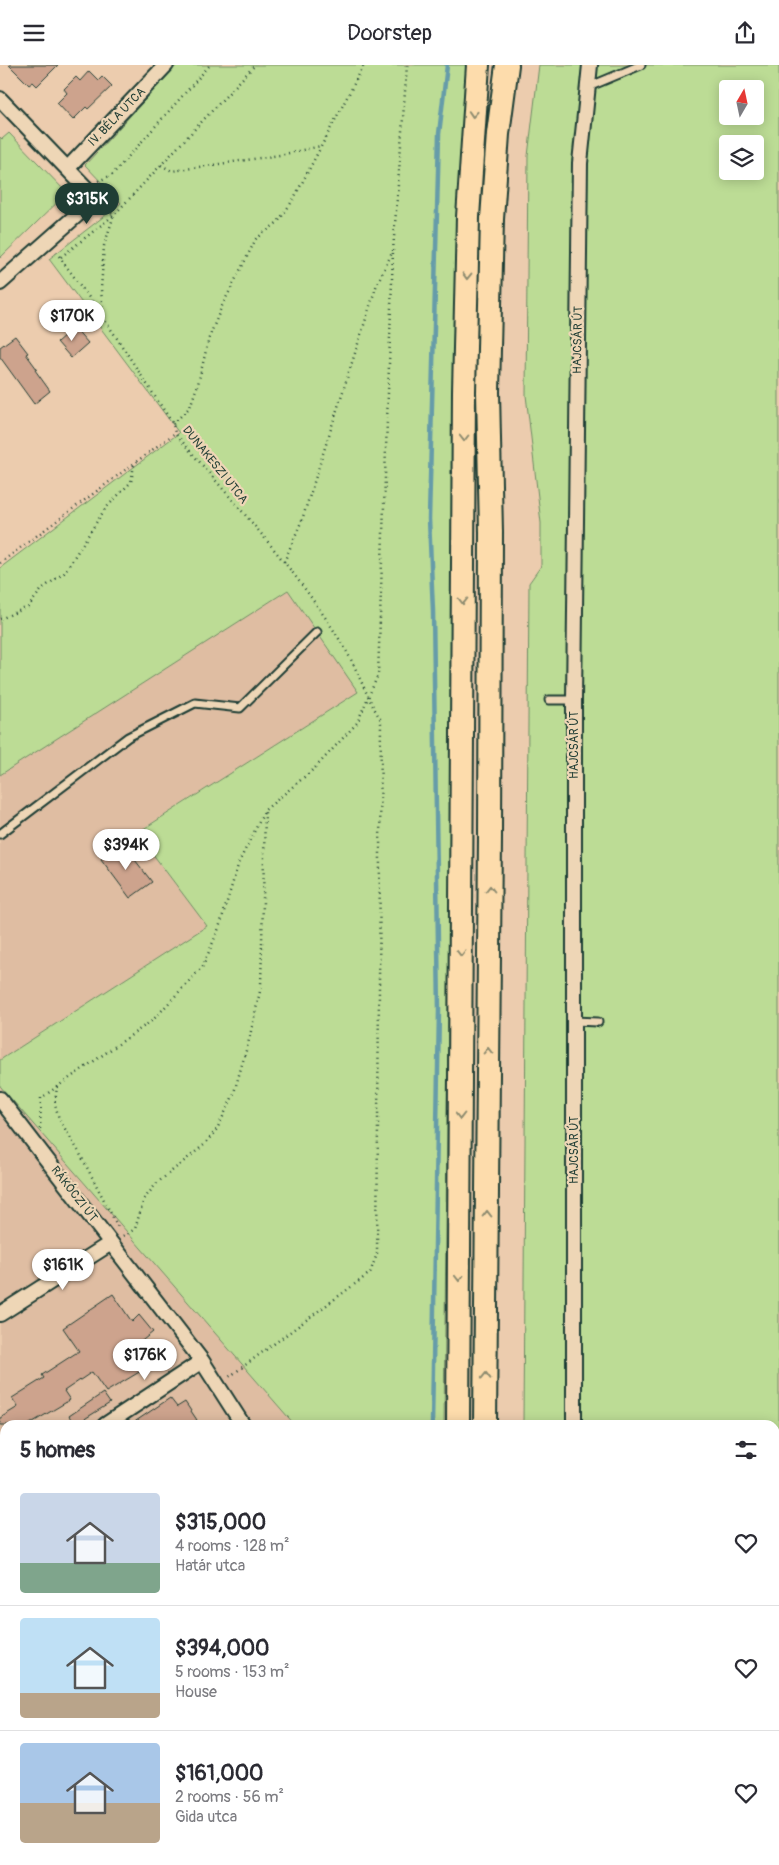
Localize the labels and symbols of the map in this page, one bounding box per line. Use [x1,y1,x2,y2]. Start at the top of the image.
north arrow [719,80,764,125]
street label: IV. BÉLA UTCA [84,84,149,150]
one-way arrow [468,110,479,118]
pin: $315K [52,183,122,225]
one-way arrow [461,272,472,280]
pin: $170K [37,299,107,342]
street label: HAJCSÁR ÚT [569,306,586,374]
street label: DUNAKESZI UTCA [179,423,251,507]
one-way arrow [459,435,469,443]
one-way arrow [458,598,468,605]
street label: HAJCSÁR ÚT [566,711,582,779]
pin: $394K [91,829,161,871]
one-way arrow [485,885,495,892]
one-way arrow [456,950,466,957]
one-way arrow [483,1047,494,1055]
one-way arrow [455,1112,465,1120]
street label: HAJCSÁR ÚT [566,1116,582,1184]
street label: RÁKÓCZI ÚT [48,1163,101,1225]
one-way arrow [482,1210,492,1218]
pin: $161K [28,1249,98,1291]
one-way arrow [454,1274,464,1282]
pin: $176K [110,1339,180,1381]
one-way arrow [481,1372,491,1380]

